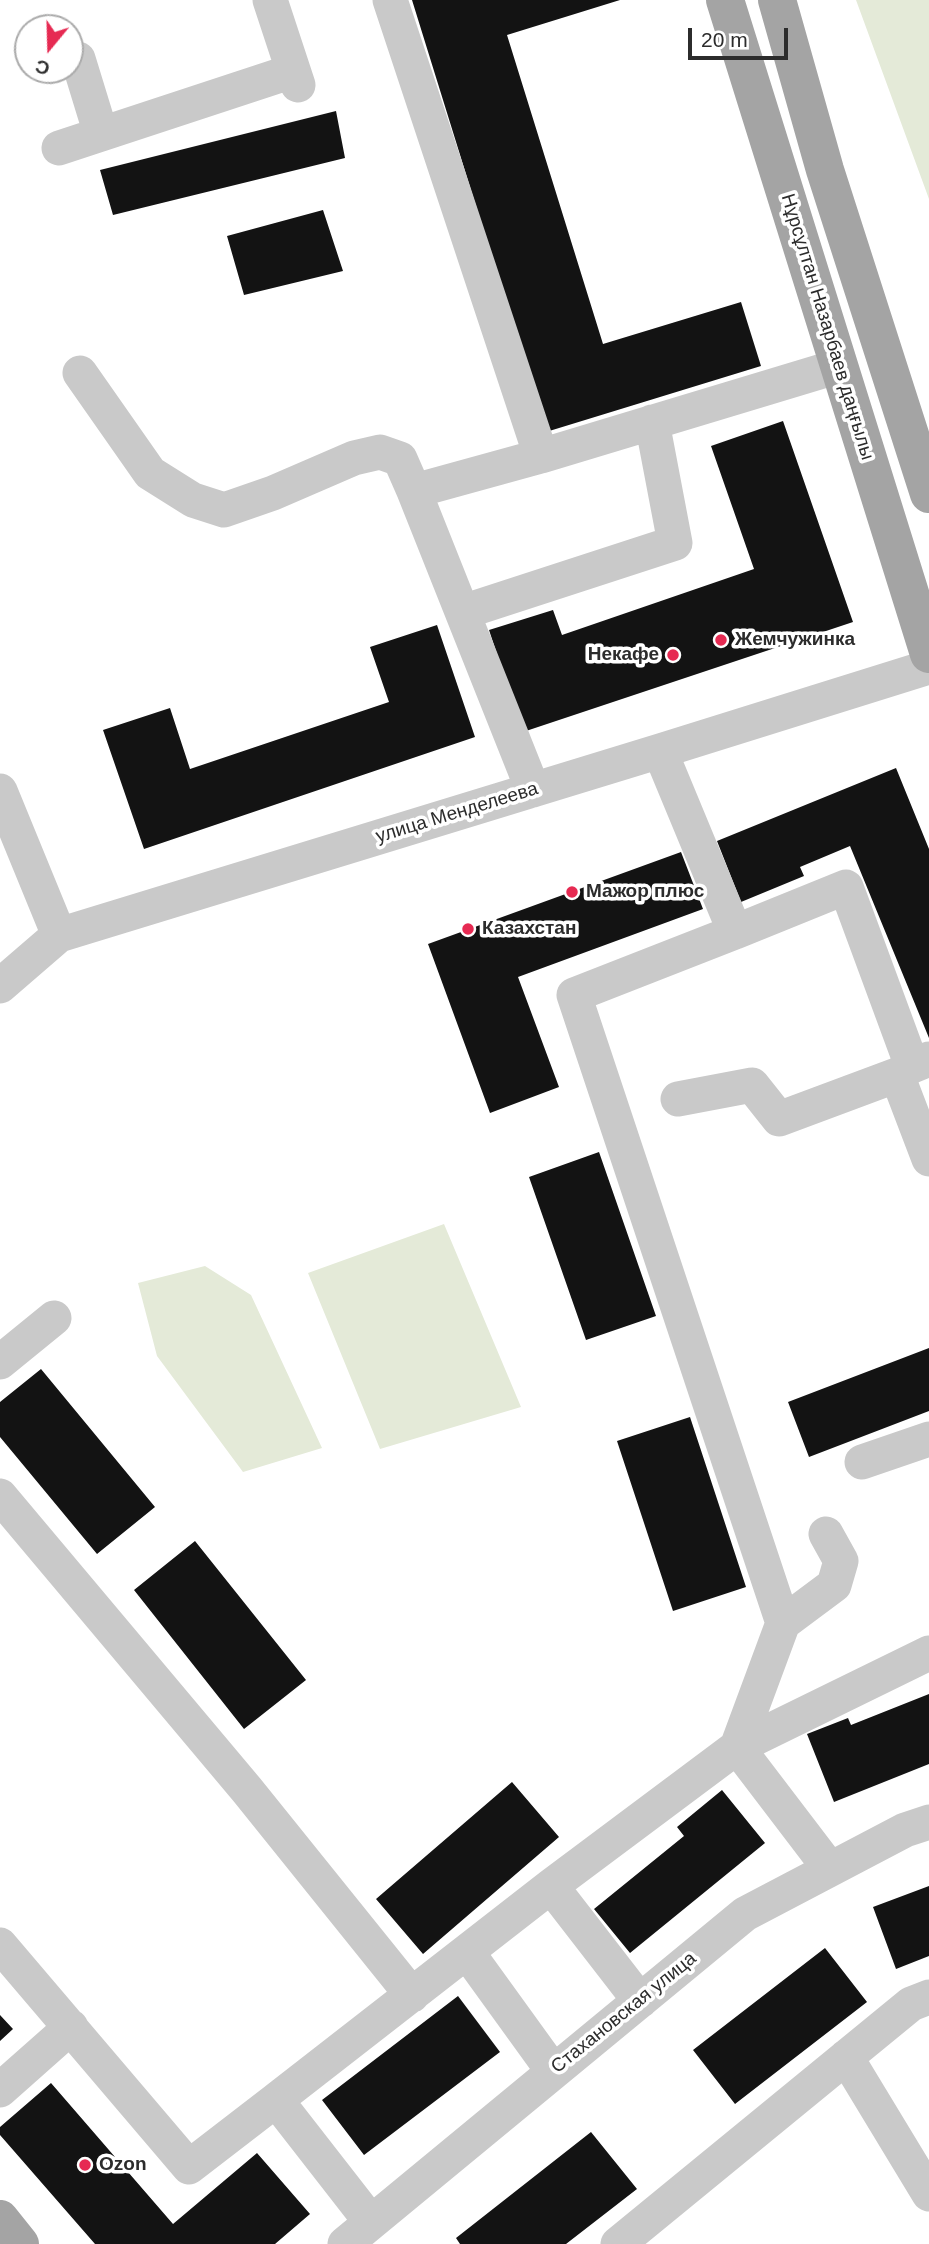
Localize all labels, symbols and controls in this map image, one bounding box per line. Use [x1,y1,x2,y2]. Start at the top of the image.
north arrow [14,14,84,84]
scale bar [691,14,791,58]
text: 20 m [701,28,748,51]
text: С [33,55,53,80]
street label: Нұрсұлтан Назарбаев даңғылы [776,191,878,463]
place label: Жемчужинка [735,629,855,651]
marker: Жемчужинка [713,632,729,648]
place label: Некафе [588,644,659,666]
marker: Некафе [665,647,681,663]
street label: улица Менделеева [373,777,541,849]
place label: Мажор плюс [586,881,704,903]
marker: Мажор плюс [564,884,580,900]
place label: Казахстан [482,918,576,940]
marker: Казахстан [460,921,476,937]
street label: Стахановская улица [547,1947,701,2079]
place label: Ozon [99,2154,146,2176]
marker: Ozon [77,2157,93,2173]

